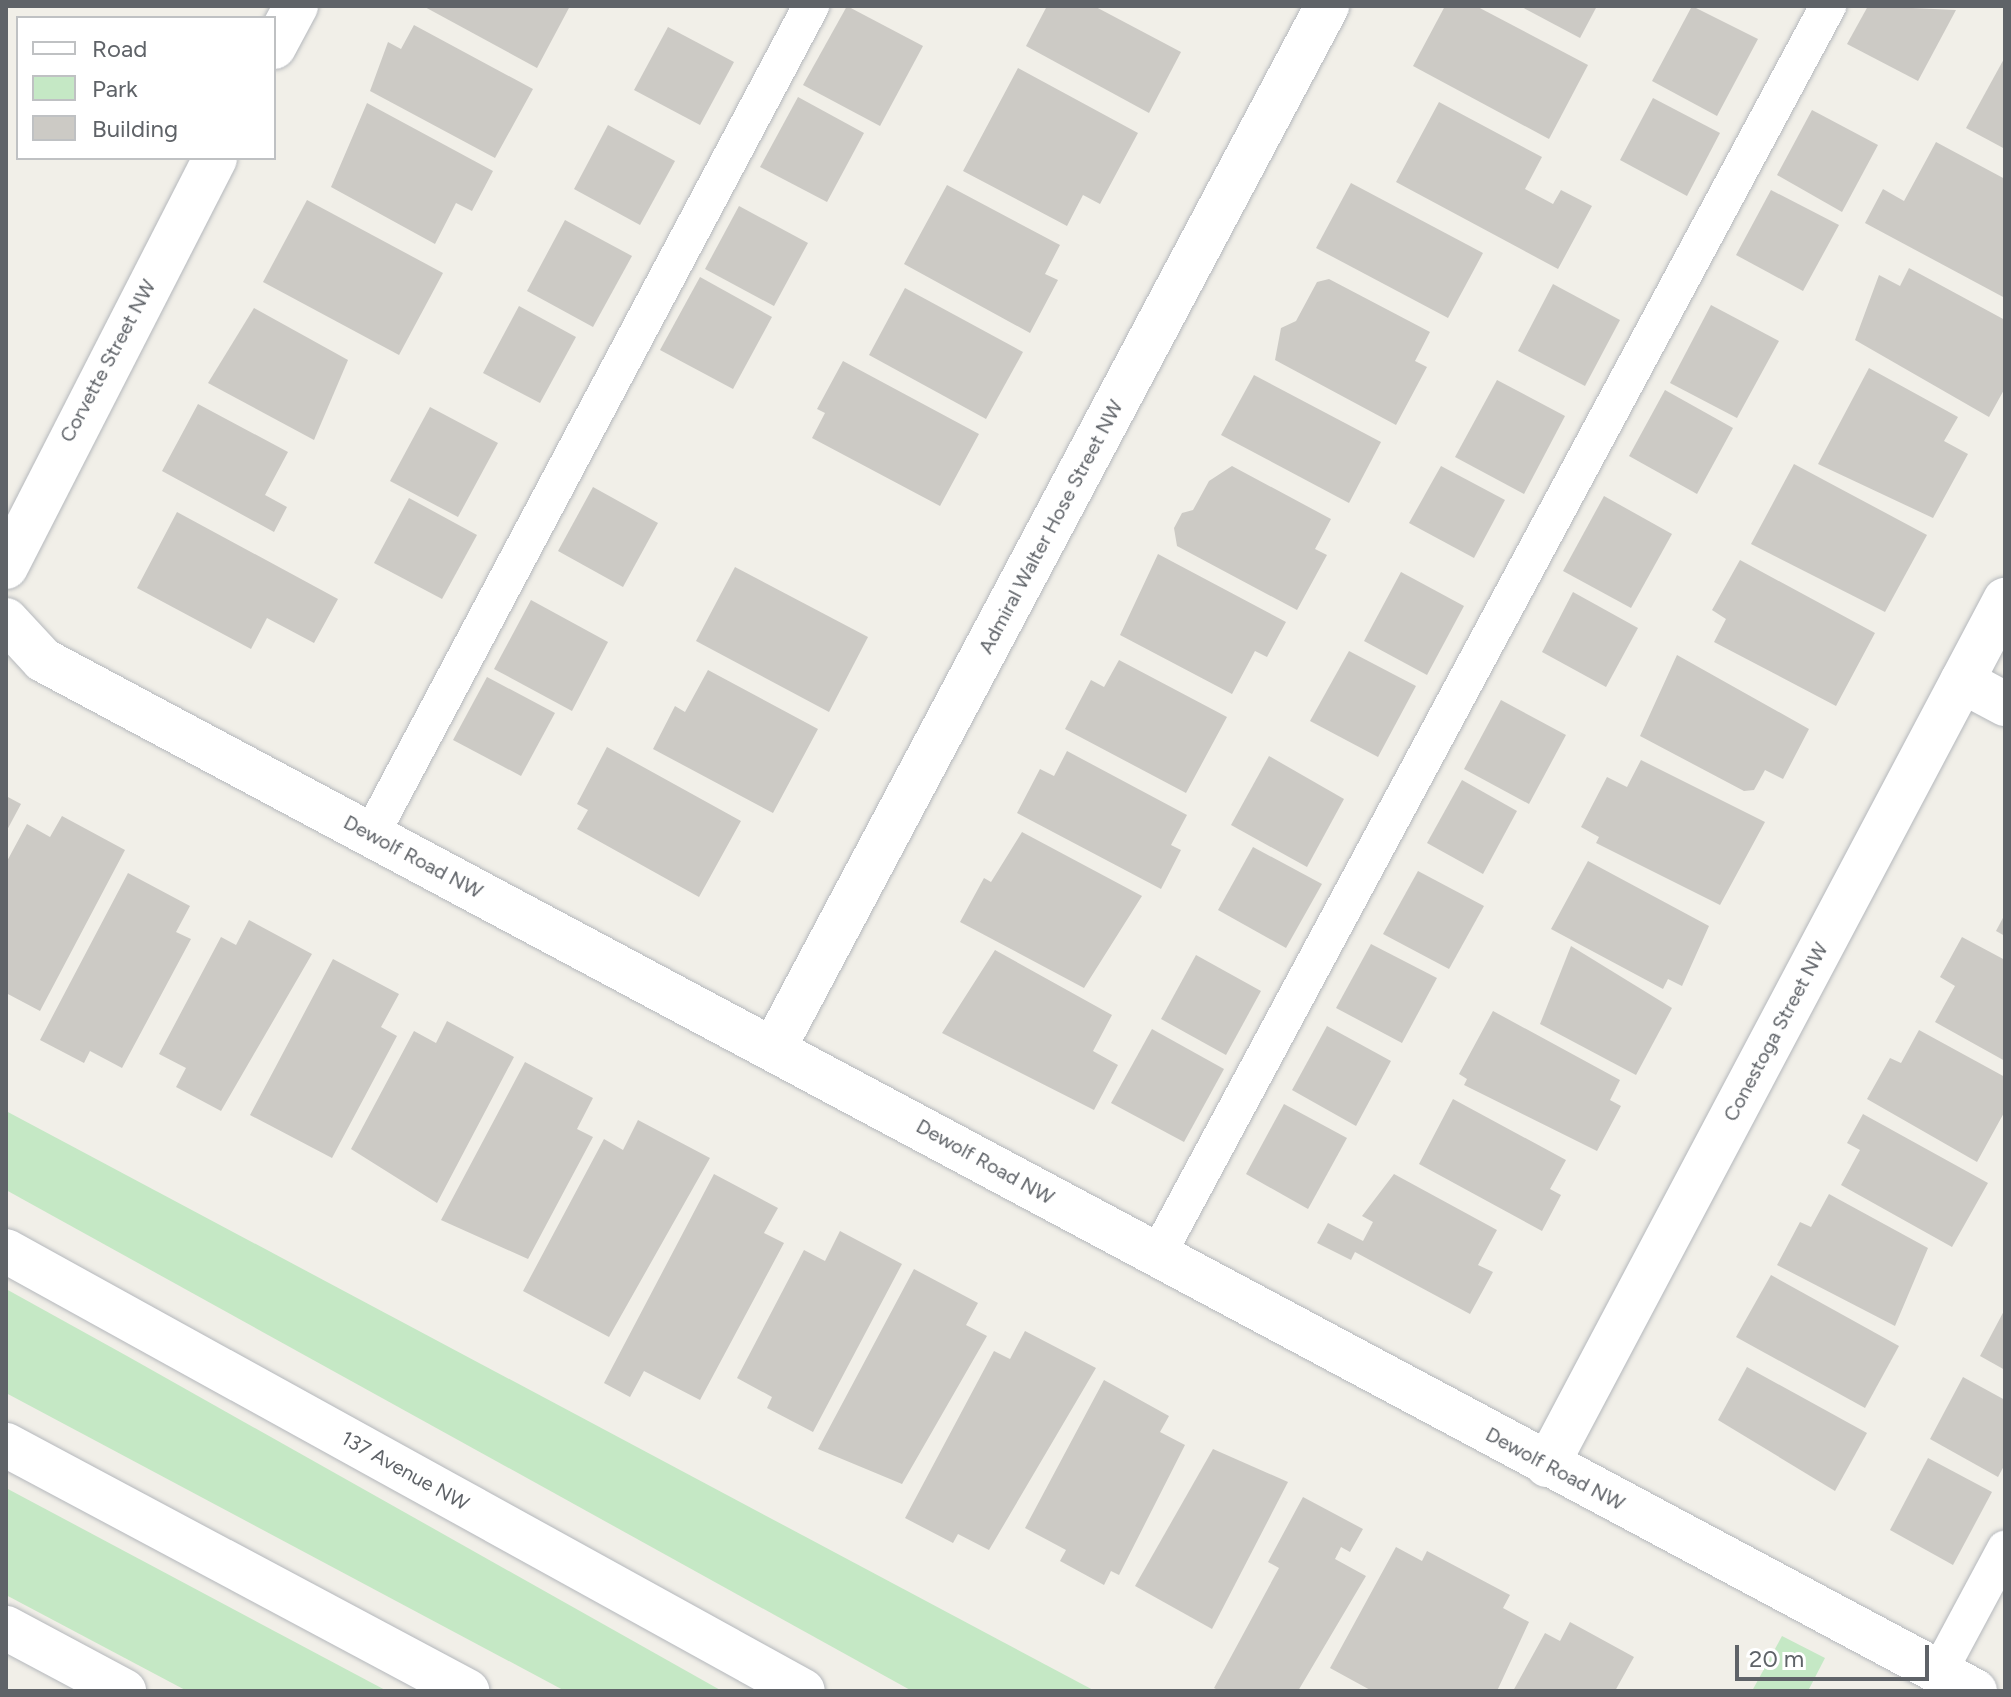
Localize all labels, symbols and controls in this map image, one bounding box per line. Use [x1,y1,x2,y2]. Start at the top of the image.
legend [16,16,276,160]
text: Road [92,34,147,63]
text: Park [92,74,138,103]
text: Building [92,114,178,143]
street label: Corvette Street NW [55,276,161,446]
street label: Admiral Walter Hose Street NW [974,396,1128,658]
street label: Dewolf Road NW [339,810,487,904]
street label: Conestoga Street NW [1719,938,1833,1126]
street label: Dewolf Road NW [912,1114,1058,1210]
street label: Dewolf Road NW [1481,1422,1629,1516]
street label: 137 Avenue NW [337,1426,473,1516]
scale bar [1739,1629,1933,1679]
text: 20 m [1749,1644,1804,1673]

